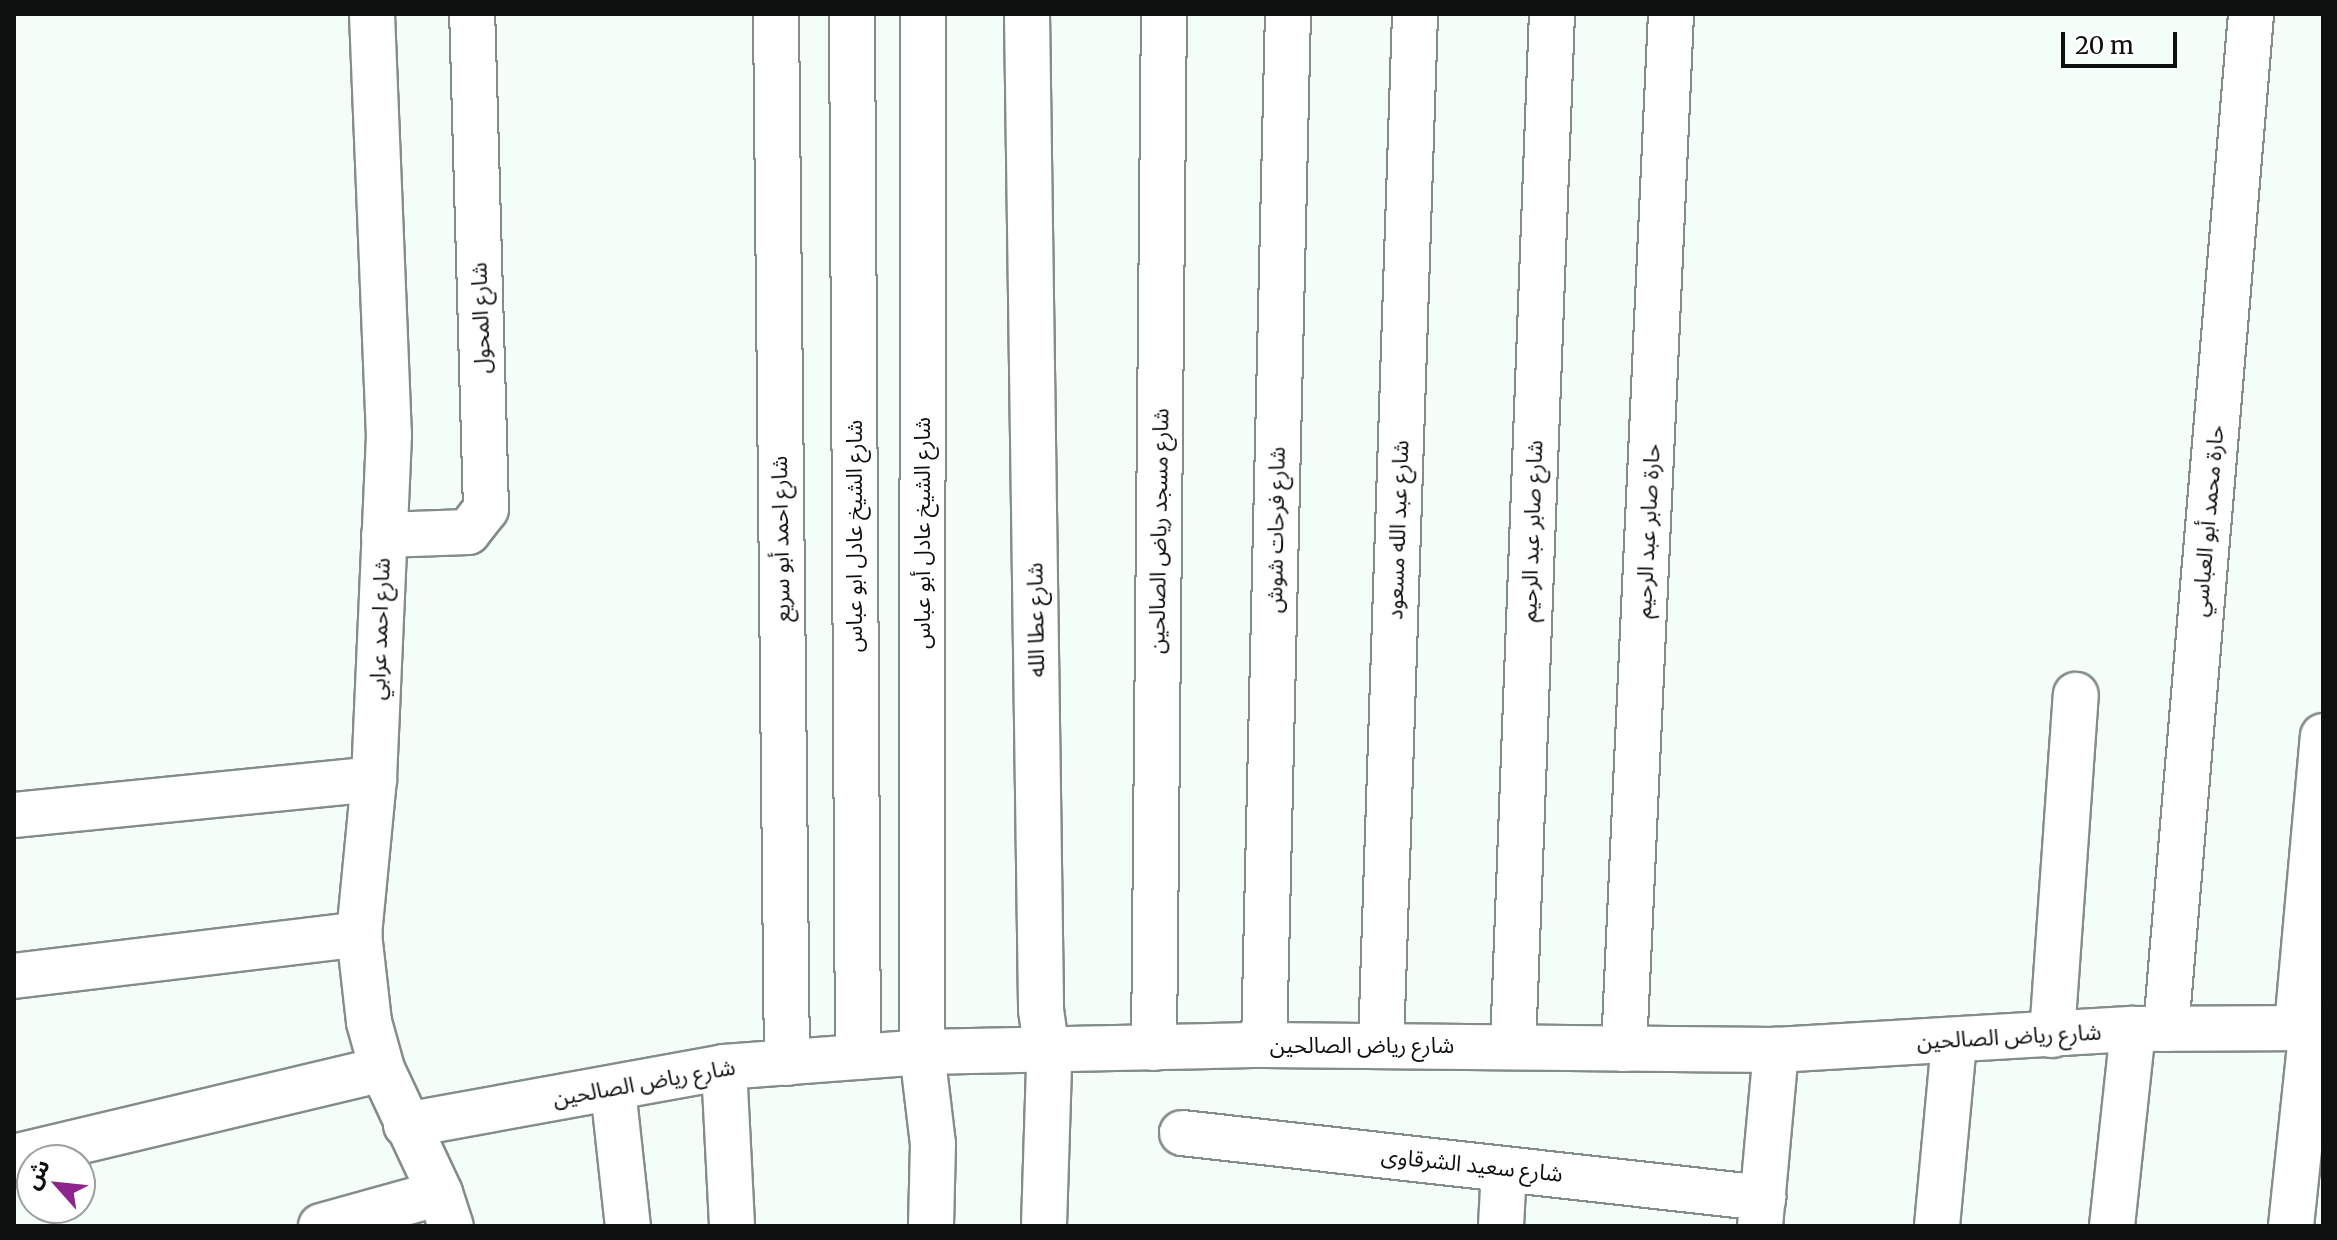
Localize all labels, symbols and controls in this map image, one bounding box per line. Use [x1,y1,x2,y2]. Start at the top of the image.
scale bar [2065,16,2181,66]
text: 20 m [2075,30,2134,61]
street label: شارع المحول [466,262,496,374]
street label: شارع مسجد رياض الصالحين [1144,408,1174,654]
street label: شارع الشيخ عادل أبو عباس [910,417,936,649]
street label: شارع الشيخ عادل ابو عباس [842,420,868,652]
street label: حارة محمد أبو العباسي [2186,424,2230,618]
street label: شارع عبد الله مسعود [1382,440,1414,620]
street label: شارع صابر عبد الرحيم [1516,440,1548,622]
street label: حارة صابر عبد الرحيم [1630,443,1666,619]
street label: شارع فرحات شوش [1261,447,1291,613]
street label: شارع احمد أبو سريع [766,456,796,622]
street label: شارع احمد عرابي [364,557,396,701]
street label: شارع عطا الله [1022,562,1050,678]
street label: شارع رياض الصالحين [1916,1019,2102,1055]
street label: شارع رياض الصالحين [1270,1033,1454,1059]
street label: شارع رياض الصالحين [551,1054,737,1112]
street label: شارع سعيد الشرقاوى [1380,1142,1564,1188]
north arrow [16,1144,96,1224]
text: ش [17,1154,56,1194]

